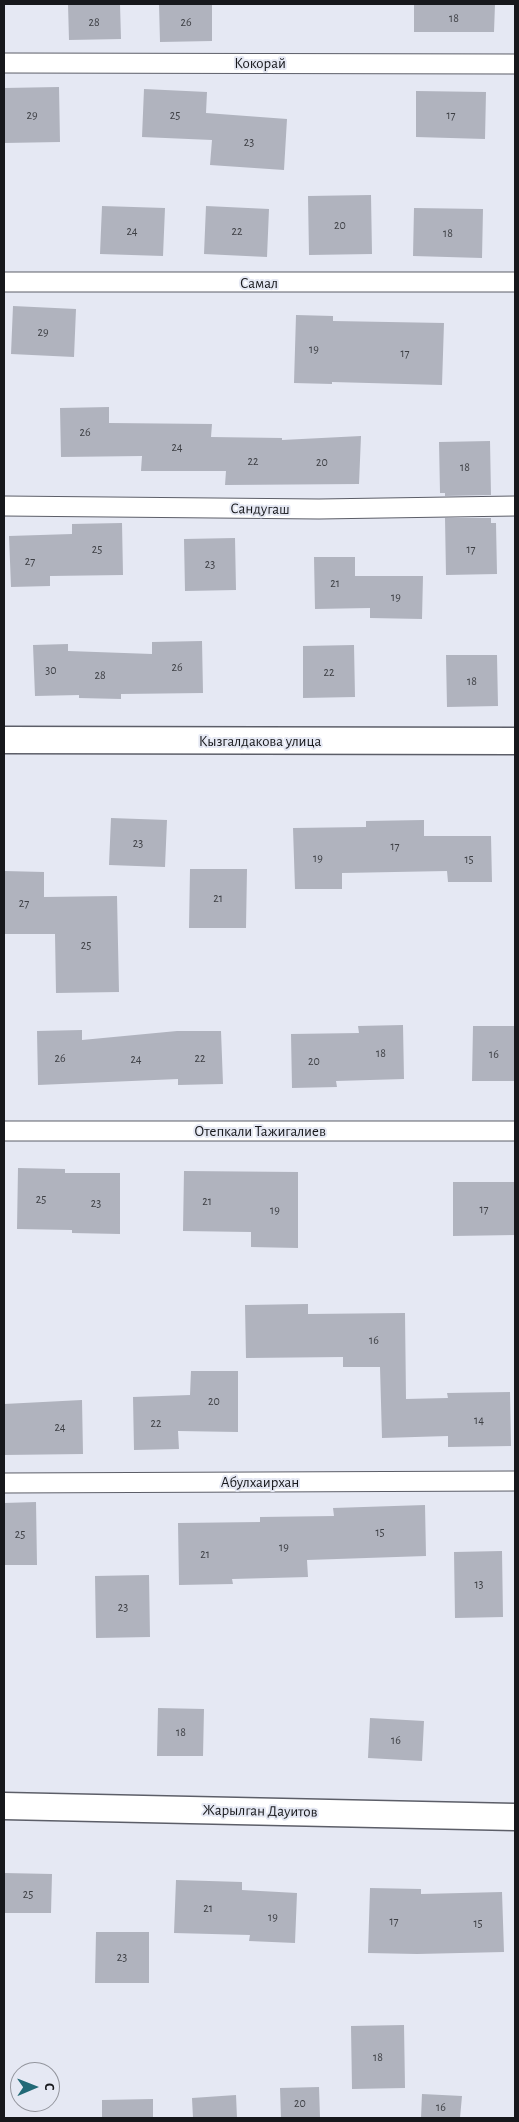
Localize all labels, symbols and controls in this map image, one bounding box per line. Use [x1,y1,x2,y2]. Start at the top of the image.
house number: 18 [449,11,459,25]
house number: 28 [88,15,100,29]
house number: 26 [180,15,192,29]
street label: Кокорай [234,54,286,72]
house number: 29 [26,108,38,122]
house number: 25 [170,108,180,122]
house number: 17 [446,108,456,122]
house number: 23 [244,135,254,149]
house number: 20 [334,218,346,232]
house number: 24 [126,224,138,238]
house number: 22 [232,224,242,238]
house number: 18 [443,226,453,240]
street label: Самал [240,274,278,292]
house number: 29 [37,325,49,339]
house number: 19 [309,342,319,356]
house number: 17 [400,346,410,360]
house number: 26 [79,425,91,439]
house number: 24 [171,440,183,454]
house number: 22 [248,454,258,468]
house number: 20 [316,455,328,469]
house number: 18 [460,460,470,474]
street label: Сандугаш [230,499,290,519]
house number: 25 [92,542,102,556]
house number: 17 [466,542,476,556]
house number: 27 [25,554,35,568]
house number: 23 [205,557,215,571]
house number: 21 [330,576,340,590]
house number: 19 [391,590,401,604]
house number: 26 [171,660,183,674]
house number: 30 [45,663,57,677]
house number: 22 [324,665,334,679]
house number: 28 [94,668,106,682]
house number: 18 [467,674,477,688]
street label: Кызгалдакова улица [199,732,321,750]
house number: 23 [133,836,143,850]
house number: 17 [390,839,400,853]
house number: 19 [313,851,323,865]
house number: 15 [464,852,474,866]
house number: 21 [213,891,223,905]
house number: 27 [19,896,29,910]
house number: 25 [81,938,91,952]
house number: 18 [376,1046,386,1060]
house number: 16 [489,1047,499,1061]
house number: 26 [54,1051,66,1065]
house number: 22 [195,1051,205,1065]
house number: 24 [130,1052,142,1066]
house number: 20 [308,1054,320,1068]
street label: Отепкали Тажигалиев [194,1122,326,1140]
house number: 25 [36,1192,46,1206]
house number: 21 [202,1194,212,1208]
house number: 23 [91,1196,101,1210]
house number: 17 [479,1202,489,1216]
house number: 19 [270,1203,280,1217]
house number: 16 [369,1333,379,1347]
house number: 20 [208,1394,220,1408]
house number: 14 [474,1413,484,1427]
house number: 22 [151,1416,161,1430]
house number: 24 [54,1420,66,1434]
street label: Абулхаирхан [221,1473,299,1491]
house number: 15 [375,1525,385,1539]
house number: 25 [15,1527,25,1541]
house number: 19 [279,1540,289,1554]
house number: 21 [200,1547,210,1561]
house number: 13 [474,1577,484,1591]
house number: 23 [118,1600,128,1614]
house number: 18 [176,1725,186,1739]
house number: 16 [391,1733,401,1747]
street label: Жарылган Дауитов [202,1801,318,1821]
house number: 25 [23,1887,33,1901]
house number: 21 [203,1901,213,1915]
house number: 19 [268,1910,278,1924]
house number: 17 [389,1914,399,1928]
house number: 15 [473,1916,483,1930]
house number: 23 [117,1950,127,1964]
house number: 18 [373,2050,383,2064]
north arrow [10,2062,60,2112]
text: С [42,2083,56,2091]
house number: 20 [294,2096,306,2110]
house number: 16 [436,2100,446,2114]

